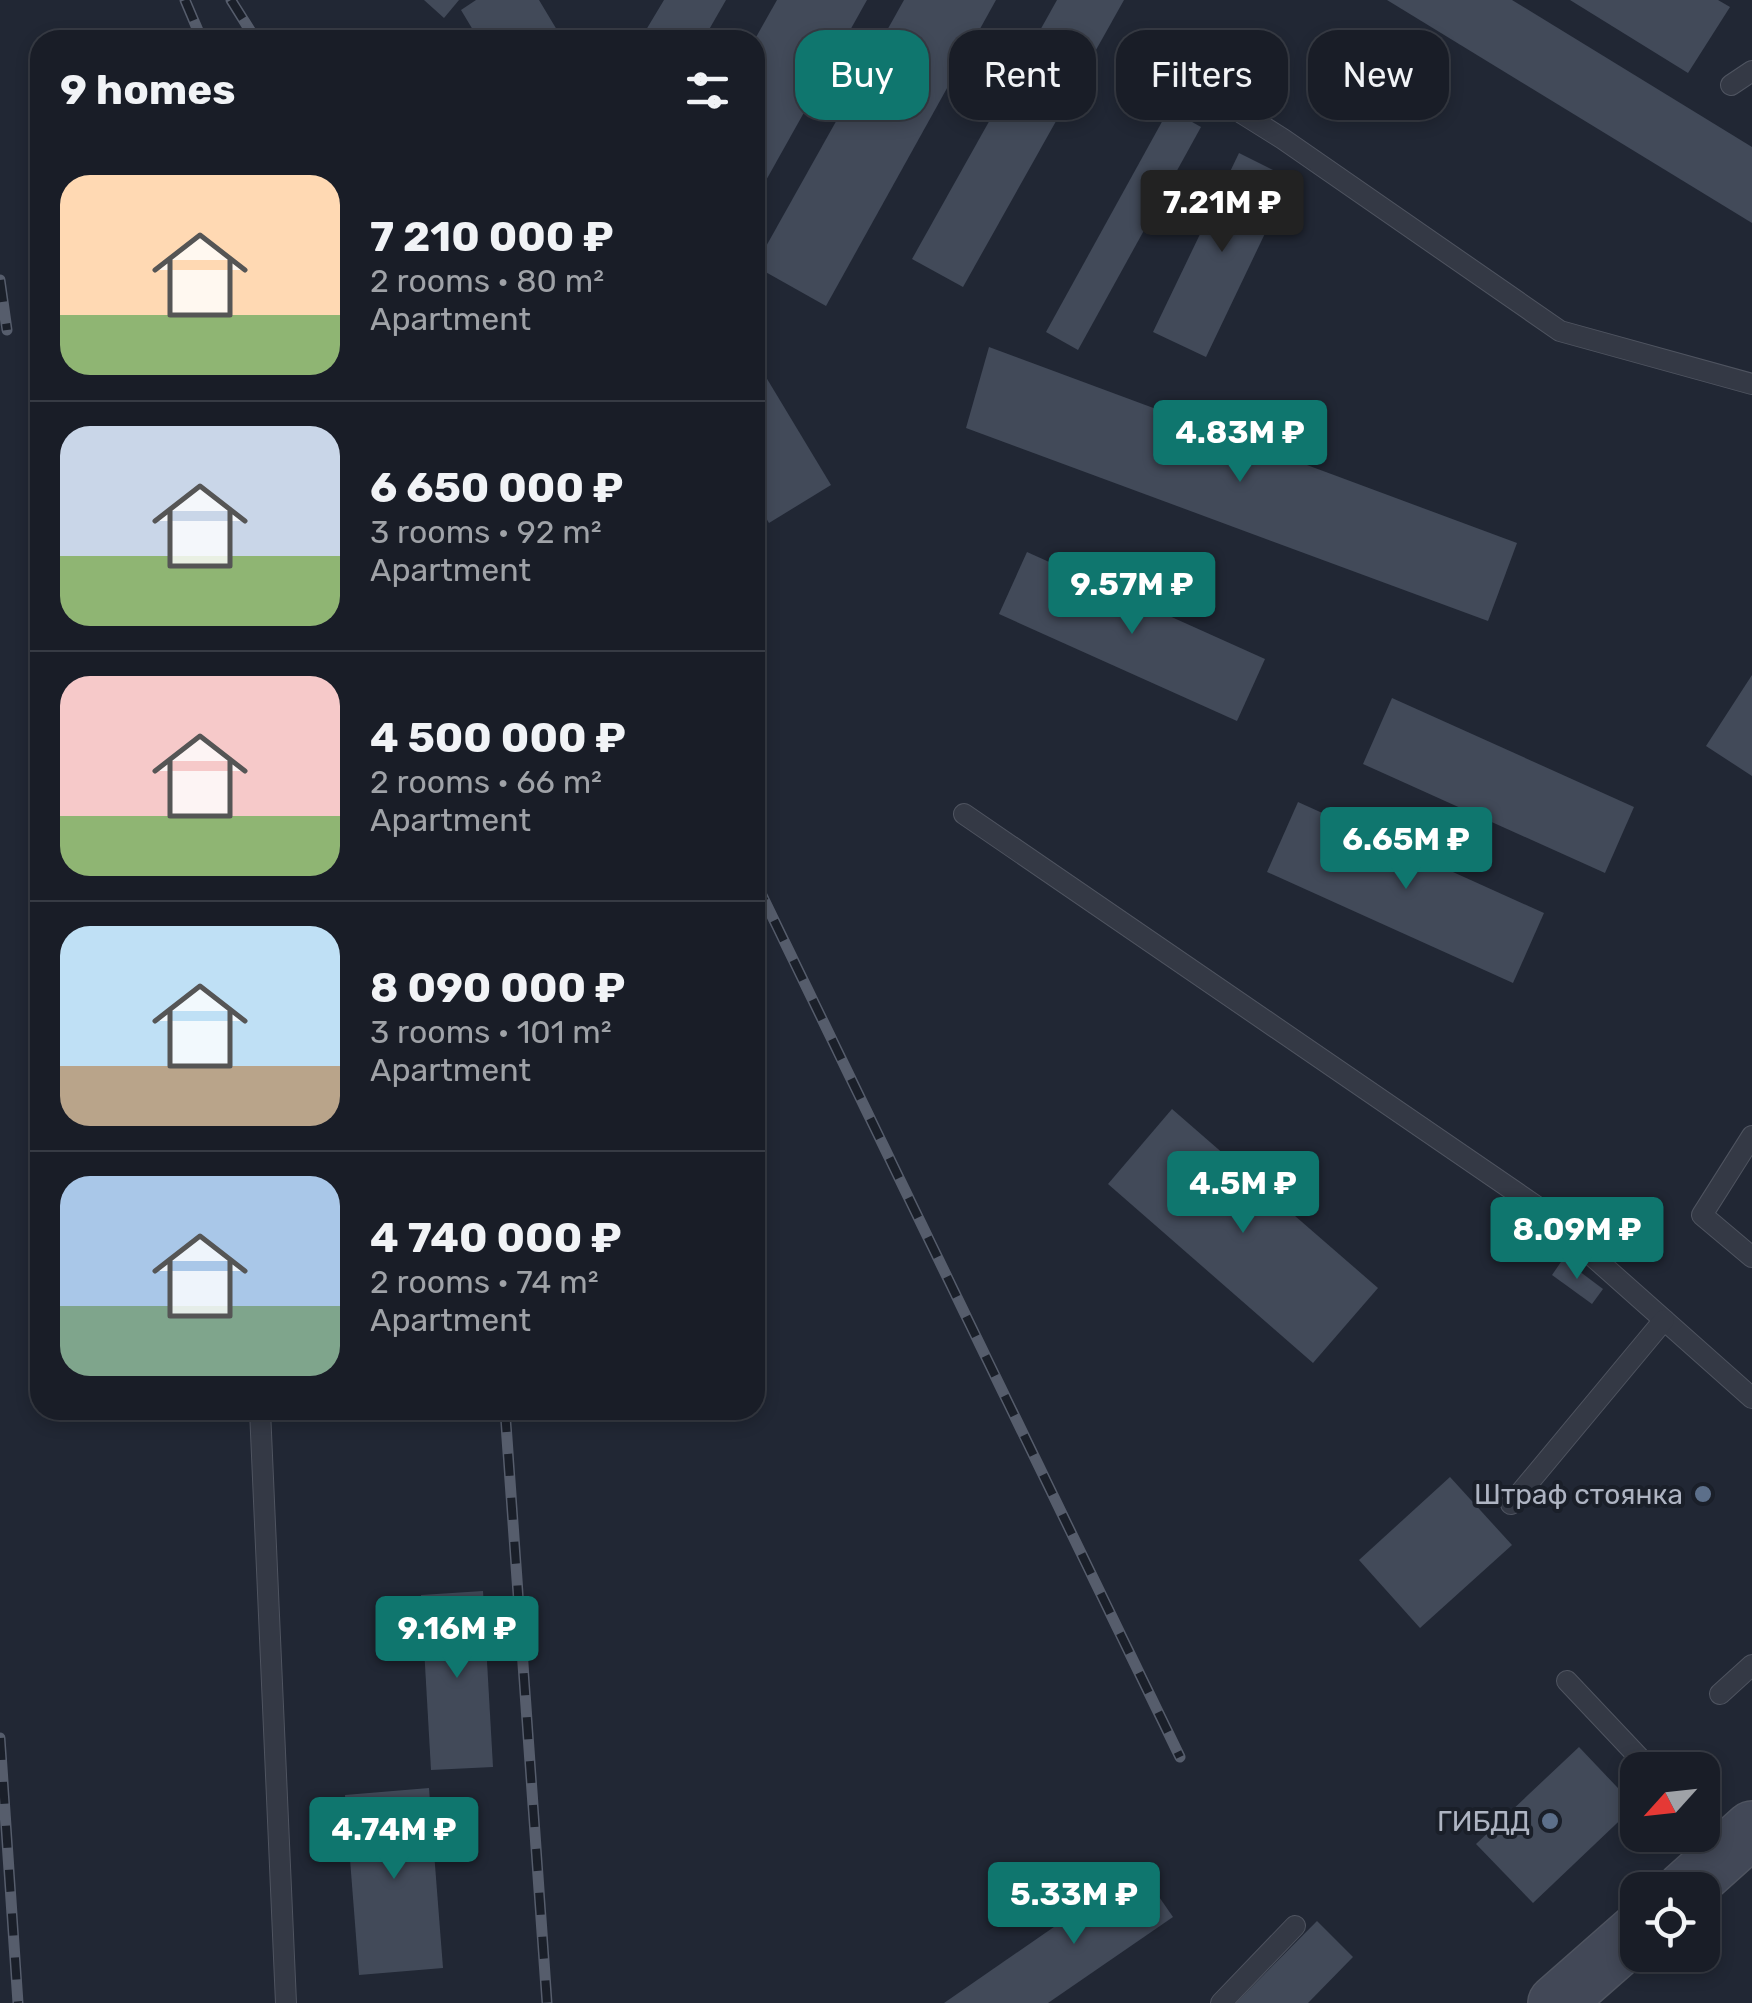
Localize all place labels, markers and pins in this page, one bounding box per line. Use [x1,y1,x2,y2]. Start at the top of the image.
pin: 7.21M ₽ [1130,170,1314,255]
pin: 4.83M ₽ [1148,400,1332,485]
pin: 9.57M ₽ [1040,552,1224,637]
pin: 6.65M ₽ [1314,807,1498,892]
pin: 4.5M ₽ [1162,1151,1324,1236]
pin: 8.09M ₽ [1485,1197,1669,1282]
place label: Штраф стоянка [1474,1478,1683,1511]
marker: Штраф стоянка [1692,1483,1714,1505]
pin: 9.16M ₽ [365,1596,549,1681]
pin: 4.74M ₽ [302,1797,486,1882]
place label: ГИБДД [1437,1805,1530,1838]
marker: ГИБДД [1539,1810,1561,1832]
pin: 5.33M ₽ [982,1862,1166,1947]

